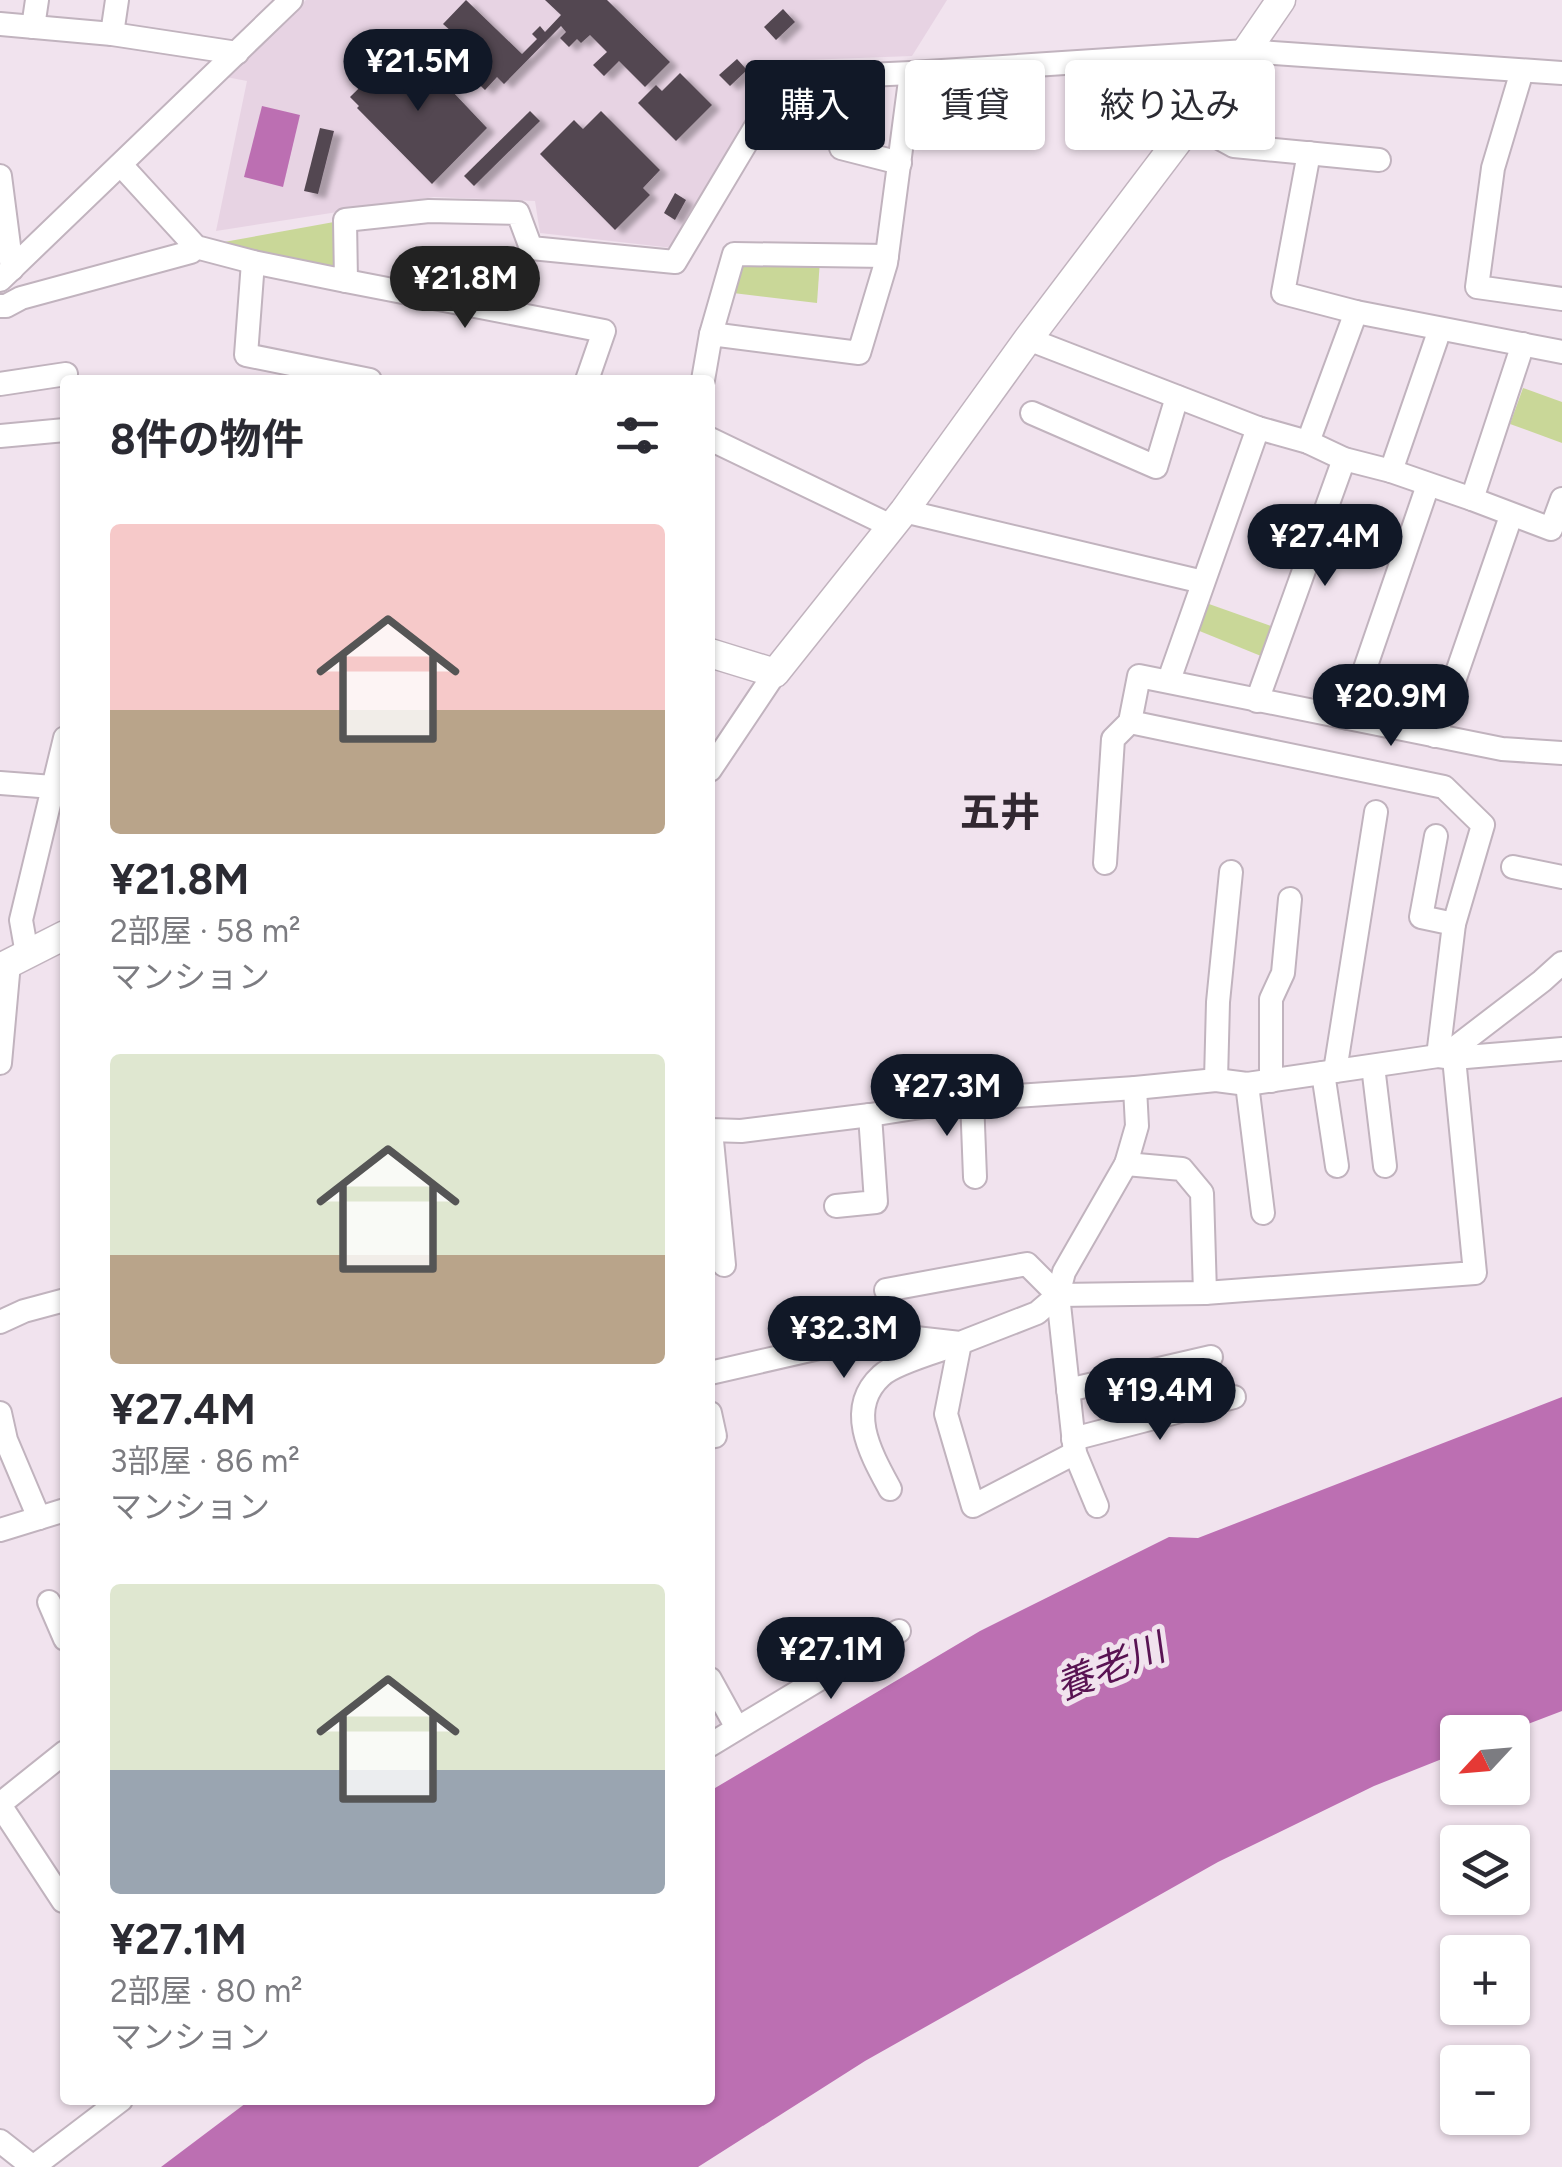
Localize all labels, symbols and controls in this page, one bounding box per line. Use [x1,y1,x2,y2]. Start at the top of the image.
pin: ¥21.5M [337,29,499,114]
text: ¥21.5M [365,42,471,80]
chip: 購入 [745,60,885,150]
chip: 賃貸 [905,60,1045,150]
chip: 絞り込み [1065,60,1275,150]
pin: ¥21.8M [384,246,546,331]
text: ¥21.8M [412,259,518,297]
icon: filters [610,408,665,463]
text: 8件の物件 [110,414,304,465]
pin: ¥27.4M [1244,504,1406,589]
text: ¥27.4M [1269,517,1381,555]
icon: home [298,589,478,769]
pin: ¥20.9M [1310,664,1472,749]
text: ¥20.9M [1335,677,1447,715]
district label: 五井 [960,788,1040,836]
text: ¥21.8M [110,854,249,905]
text: 2部屋 · 58 m² [110,912,301,950]
text: マンション [110,958,270,996]
pin: ¥27.3M [866,1054,1028,1139]
text: ¥27.3M [893,1067,1001,1105]
icon: home [298,1119,478,1299]
pin: ¥32.3M [763,1296,925,1381]
text: ¥32.3M [790,1309,898,1347]
pin: ¥19.4M [1079,1358,1241,1443]
text: ¥19.4M [1107,1371,1213,1409]
text: ¥27.4M [110,1384,256,1435]
text: 3部屋 · 86 m² [110,1442,300,1480]
text: マンション [110,1488,270,1526]
pin: ¥27.1M [750,1617,912,1702]
water label: 養老川 [1049,1623,1175,1710]
text: ¥27.1M [779,1630,883,1668]
icon: home [298,1649,478,1829]
north arrow [1440,1715,1530,1805]
map controls [1440,1715,1530,2135]
button: layers [1440,1825,1530,1915]
text: ¥27.1M [110,1914,247,1965]
button: + [1440,1935,1530,2025]
text: 2部屋 · 80 m² [110,1972,303,2010]
text: マンション [110,2018,270,2056]
button: − [1440,2045,1530,2135]

